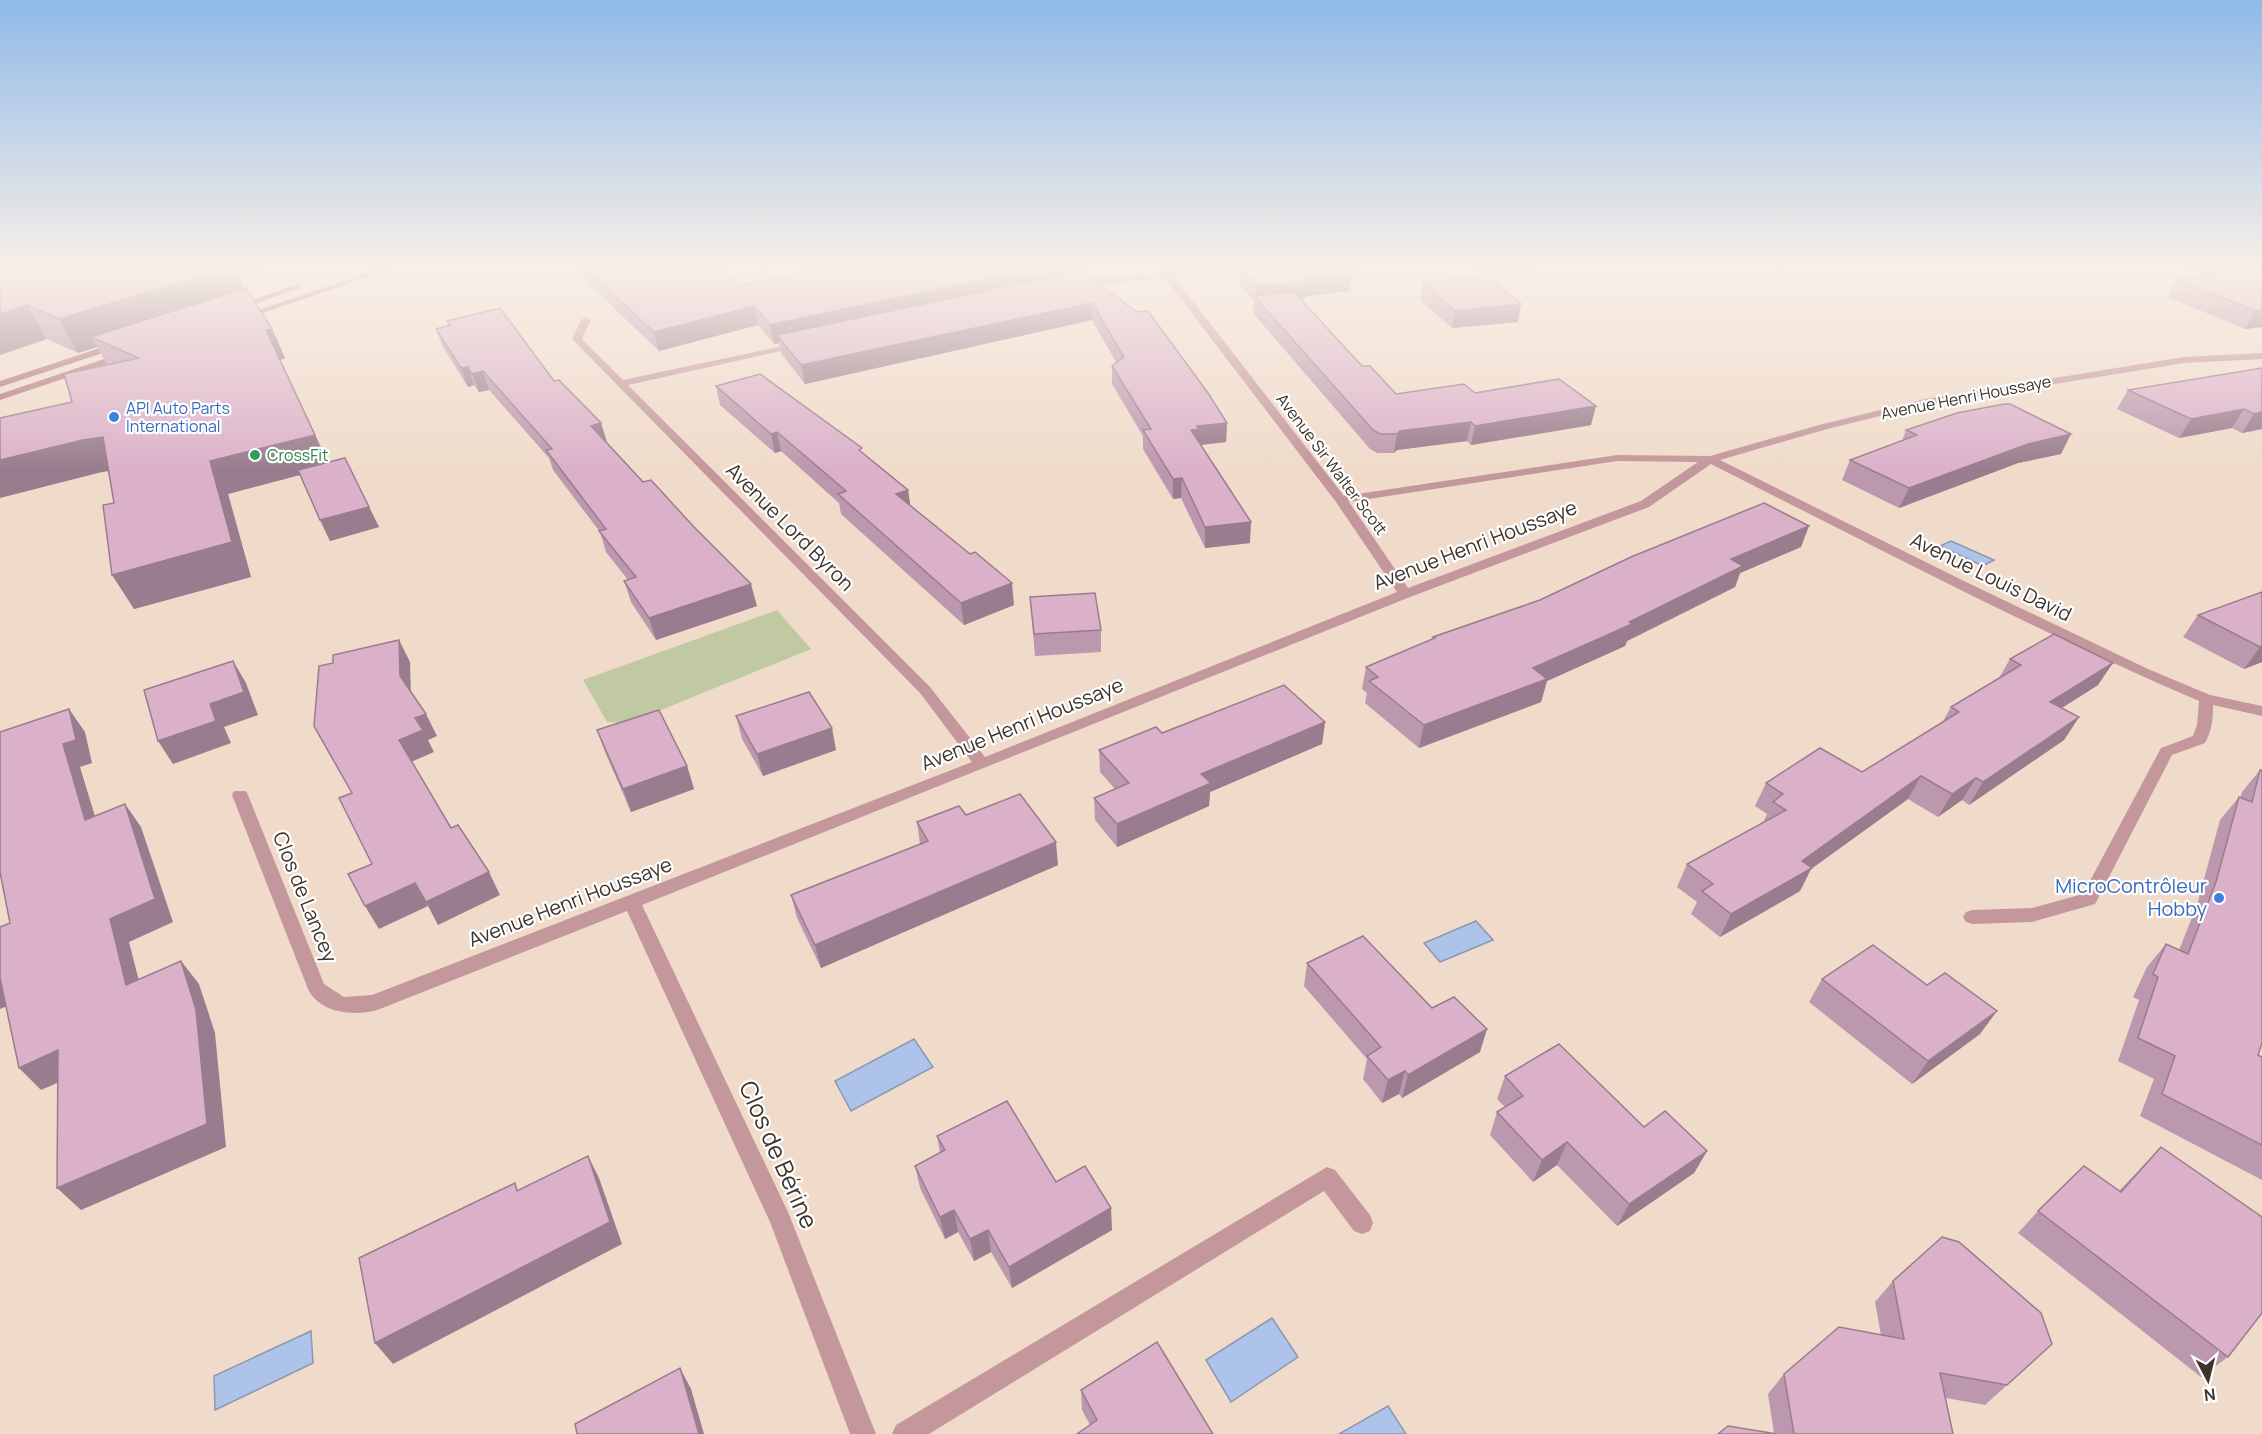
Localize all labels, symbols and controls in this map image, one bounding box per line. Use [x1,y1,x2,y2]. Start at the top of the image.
street label: Avenue Henri Houssaye [1879,370,2053,424]
street label: Avenue Sir Walter Scott [1272,389,1393,539]
place label: API Auto Parts International [126,397,230,437]
marker: API Auto Parts International [107,410,121,424]
place label: CrossFit [267,444,328,466]
marker: CrossFit [248,448,262,462]
street label: Avenue Lord Byron [720,457,860,597]
street label: Avenue Henri Houssaye [1369,493,1581,596]
street label: Avenue Louis David [1906,526,2076,627]
street label: Avenue Henri Houssaye [917,671,1127,777]
street label: Clos de Lancey [267,827,344,967]
street label: Avenue Henri Houssaye [464,850,676,953]
place label: MicroContrôleur Hobby [2055,872,2207,922]
marker: MicroContrôleur Hobby [2212,891,2226,905]
street label: Clos de Bérine [732,1075,827,1234]
north arrow [2178,1350,2238,1410]
text: N [2203,1383,2217,1407]

